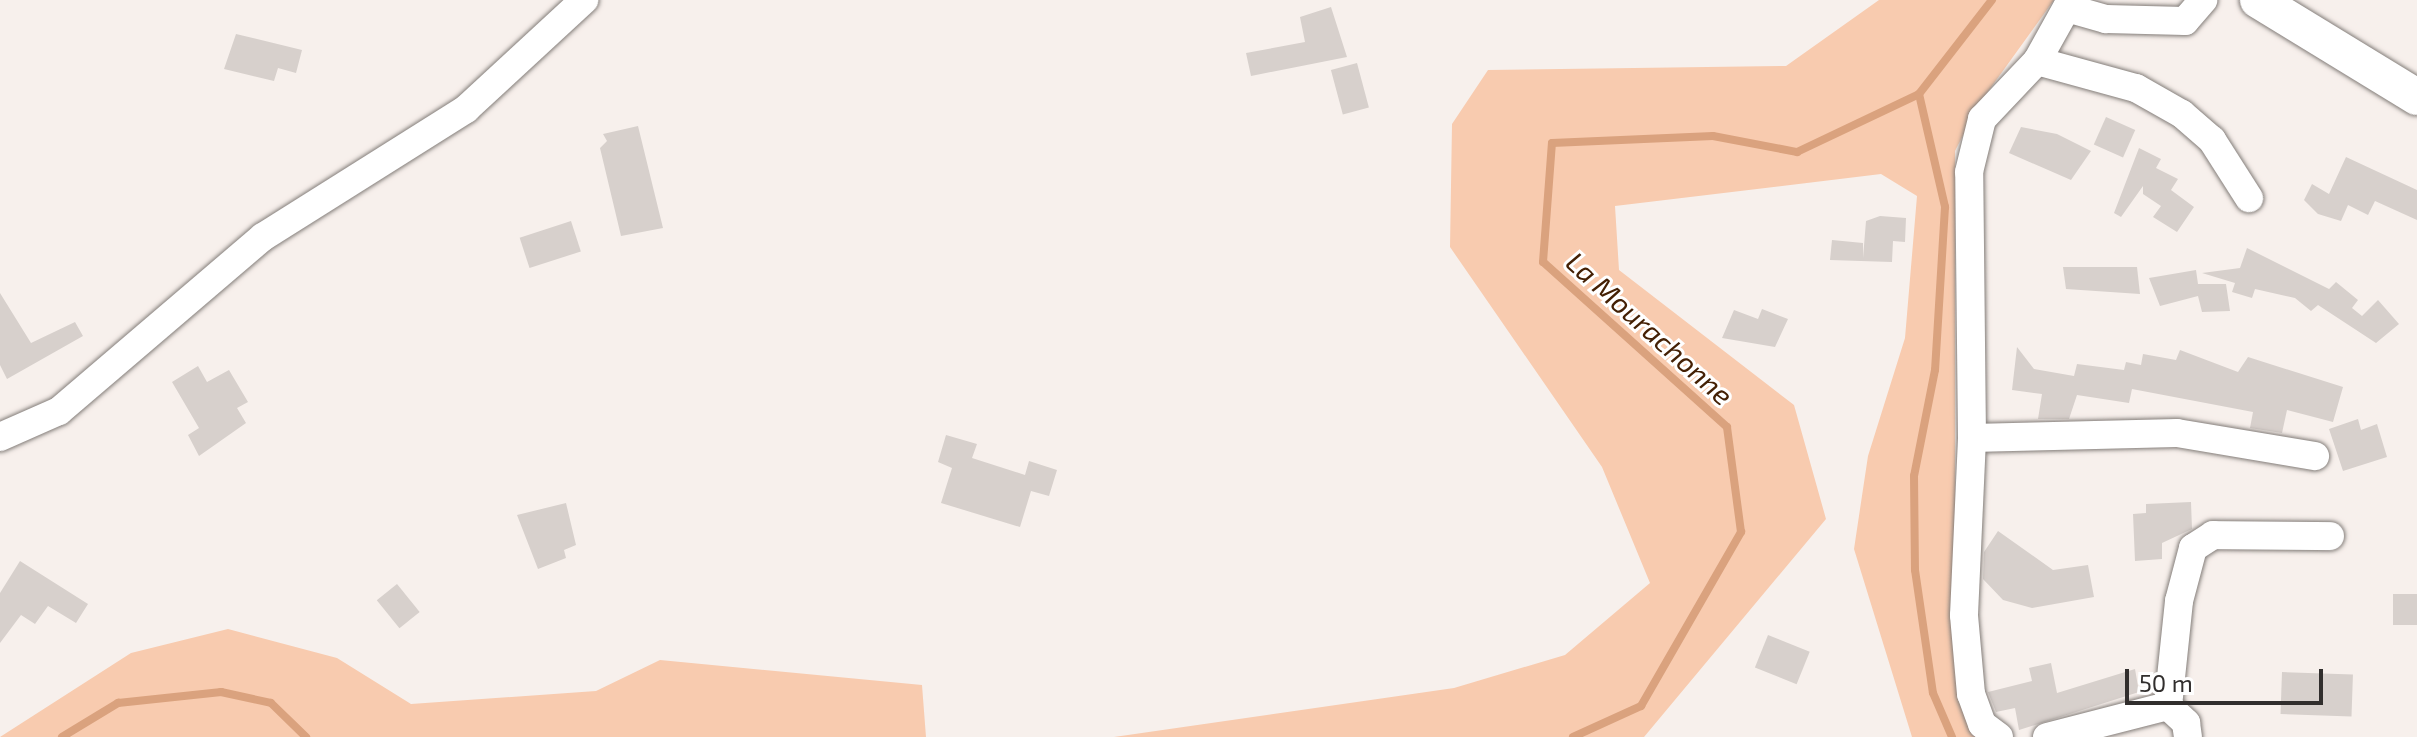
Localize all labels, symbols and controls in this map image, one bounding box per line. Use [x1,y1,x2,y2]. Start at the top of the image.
water label: La Mourachonne [1560,244,1740,412]
scale bar [2129,653,2327,703]
text: 50 m [2139,668,2193,697]

